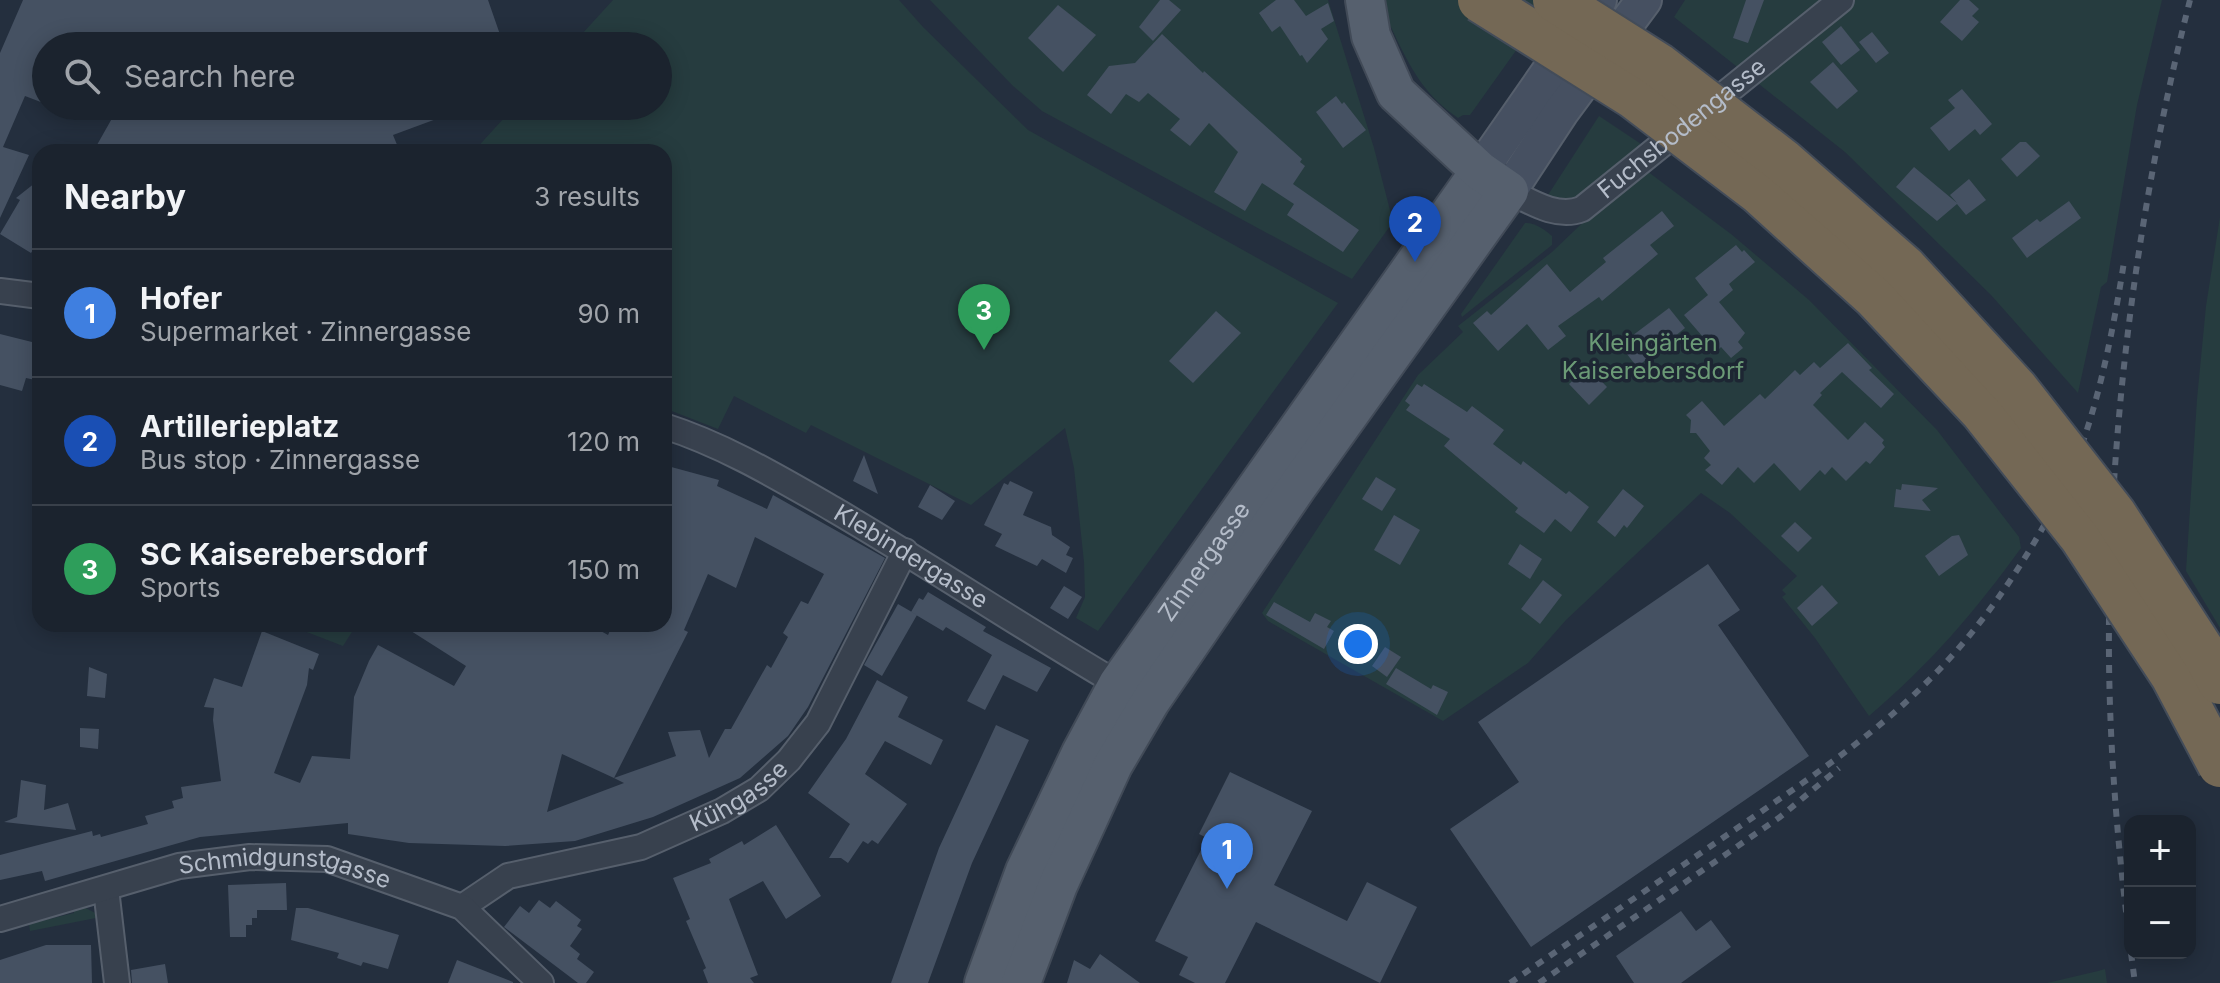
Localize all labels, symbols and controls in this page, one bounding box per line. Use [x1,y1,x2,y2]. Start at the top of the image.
search box [32,32,672,120]
street label: Fuchsbodengasse [1592,52,1771,205]
icon: search [60,54,104,98]
text: Search here [124,58,296,94]
text: Nearby [64,176,186,217]
text: 3 results [534,181,640,212]
pin: 2 [1389,196,1441,262]
text: Hofer [140,280,222,316]
pin: 3 [958,284,1010,350]
text: 1 [84,298,96,329]
text: 90 m [577,298,640,329]
text: Supermarket · Zinnergasse [140,316,471,347]
park label: Kleingärten Kaiserebersdorf [1562,328,1744,385]
text: Artillerieplatz [140,408,340,444]
text: 2 [82,426,98,457]
text: 120 m [567,426,640,457]
text: Bus stop · Zinnergasse [140,444,420,475]
street label: Zinnergasse [1152,496,1256,627]
street label: Klebindergasse [829,498,994,615]
text: SC Kaiserebersdorf [140,536,428,572]
text: 3 [82,554,98,585]
text: 150 m [567,554,640,585]
text: Sports [140,572,220,603]
your location [1338,624,1378,664]
street label: Kühgasse [685,754,793,838]
map controls [2124,815,2196,959]
button: + [2124,815,2196,887]
pin: 1 [1201,823,1253,889]
street label: Schmidgunstgasse [177,842,395,895]
button: − [2124,887,2196,959]

